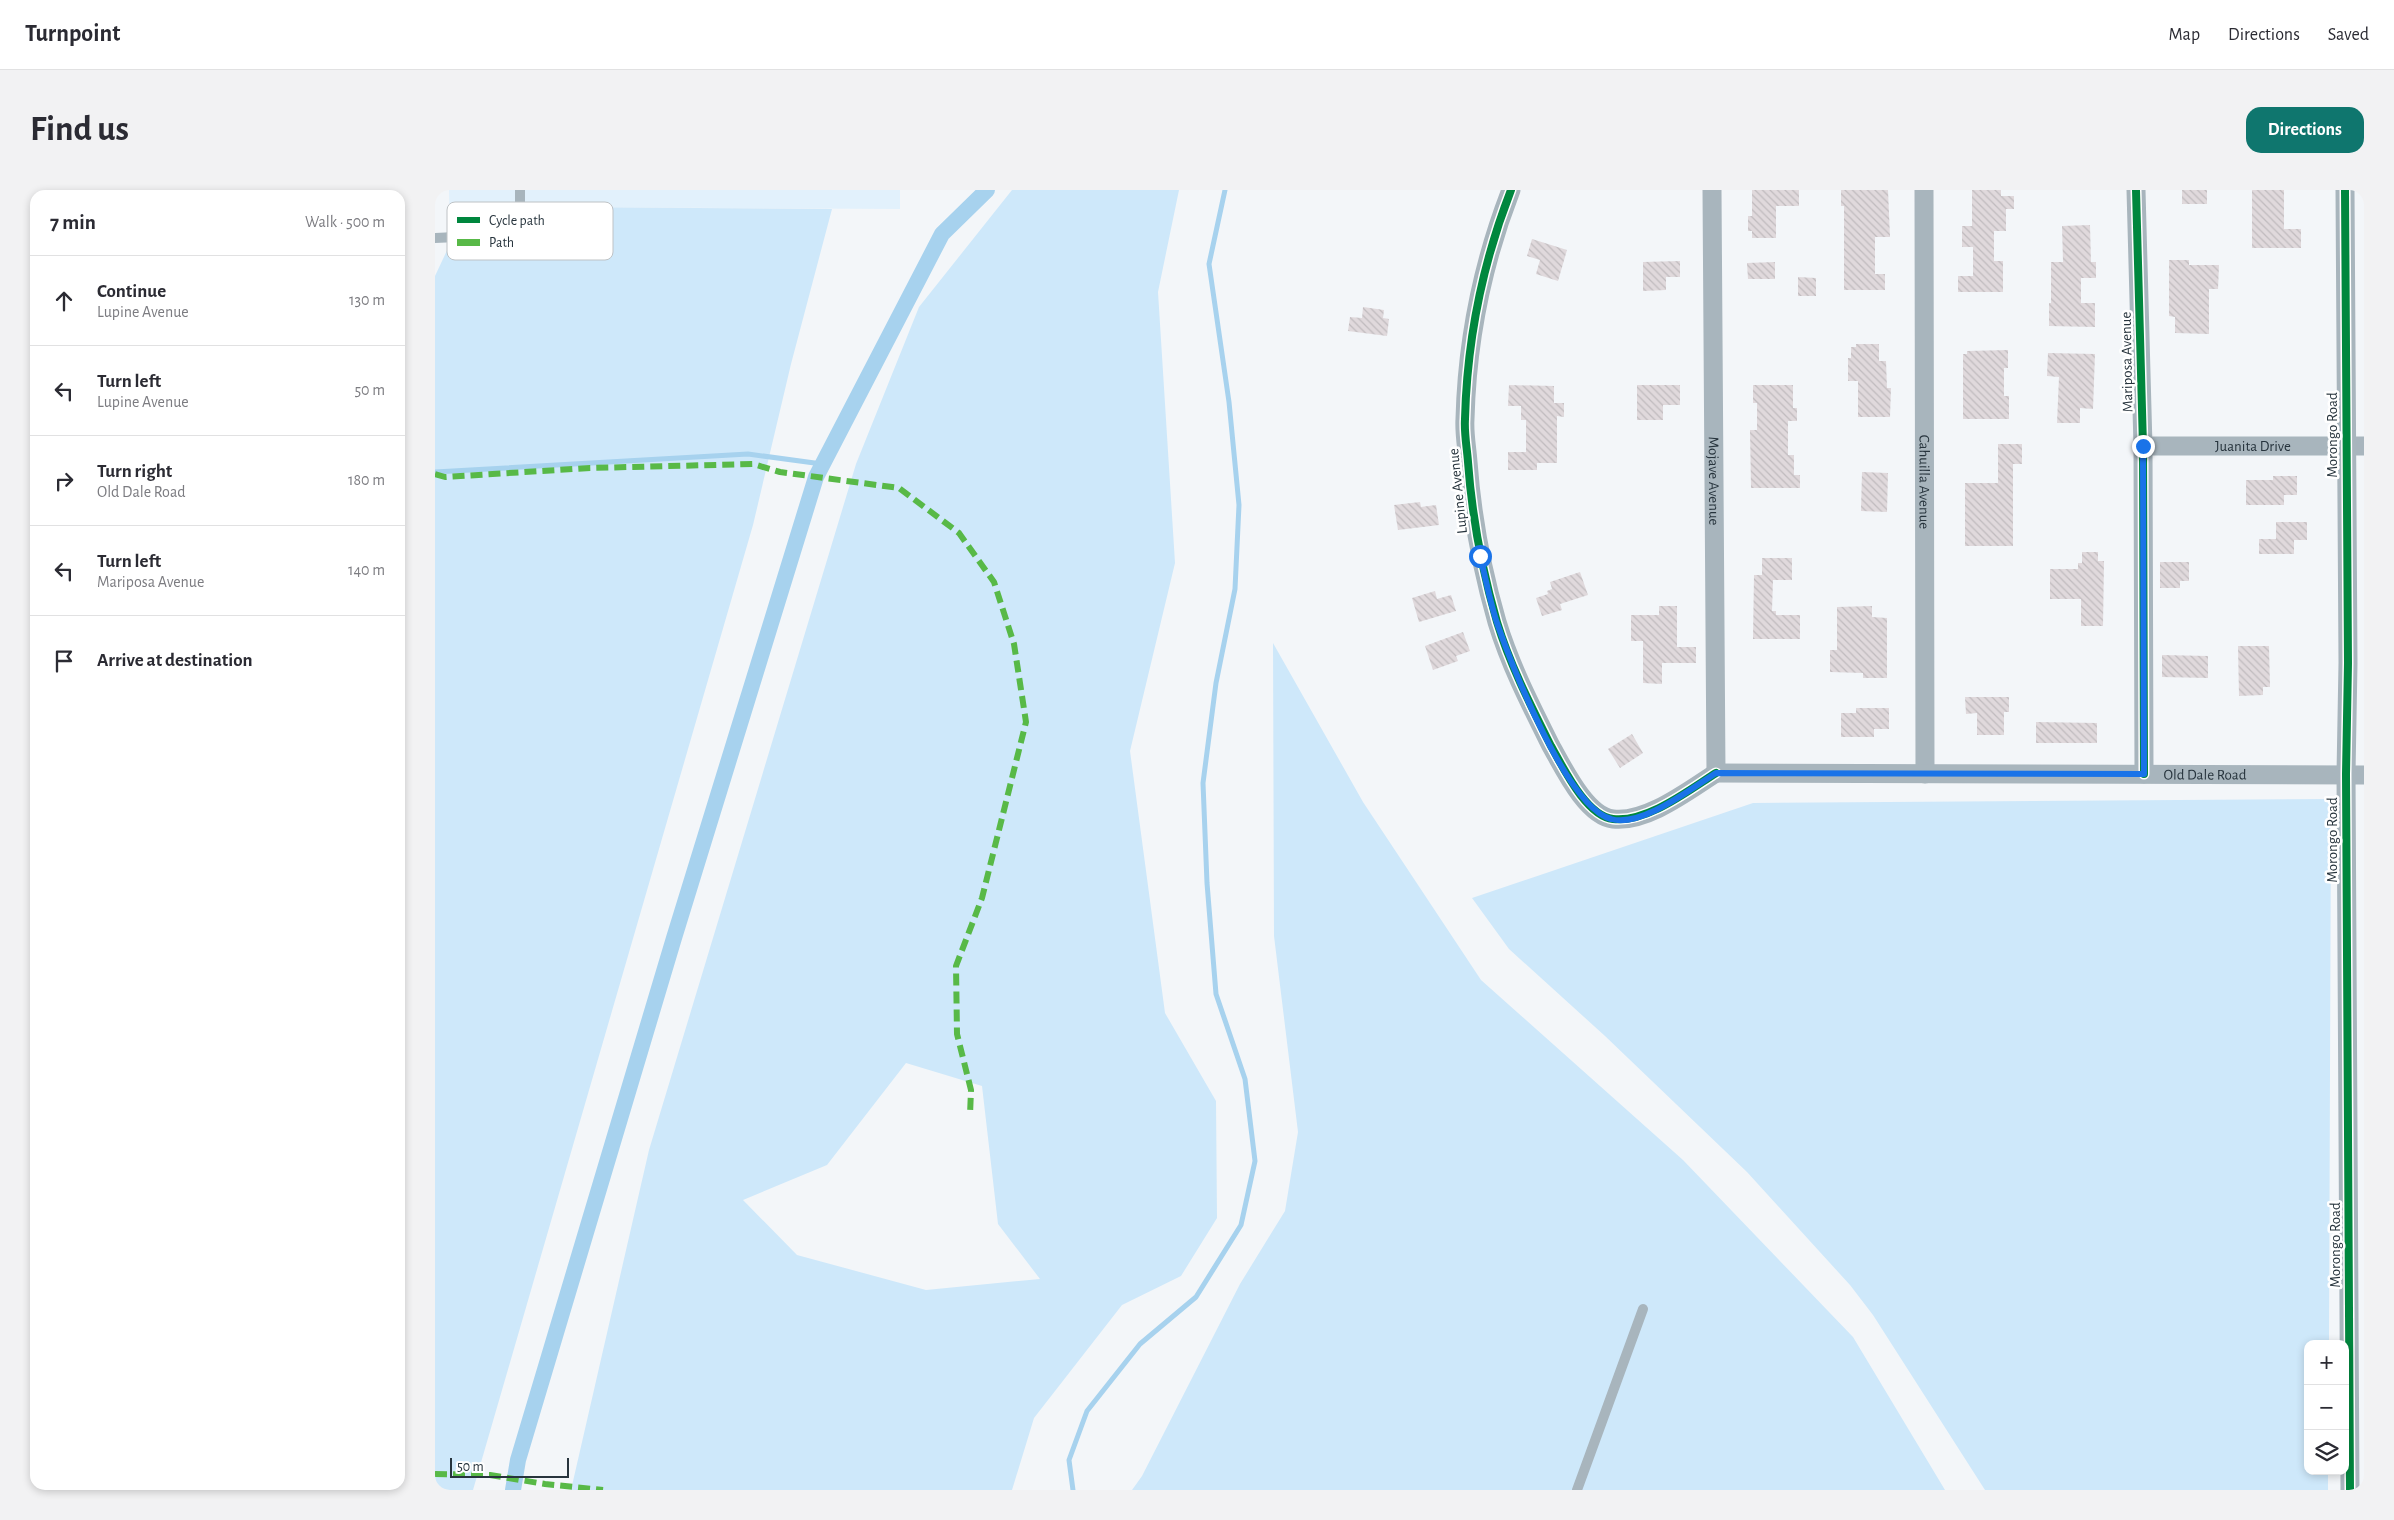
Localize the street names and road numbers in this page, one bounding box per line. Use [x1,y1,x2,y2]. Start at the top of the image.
street label: Mariposa Avenue [2119,311,2135,412]
street label: Morongo Road [2325,392,2340,478]
street label: Cahuilla Avenue [1917,435,1932,529]
street label: Mojave Avenue [1706,436,1722,526]
street label: Juanita Drive [2215,439,2291,454]
street label: Lupine Avenue [1446,447,1470,535]
street label: Old Dale Road [2163,767,2247,782]
street label: Morongo Road [2325,797,2340,883]
street label: Morongo Road [2328,1202,2343,1288]

